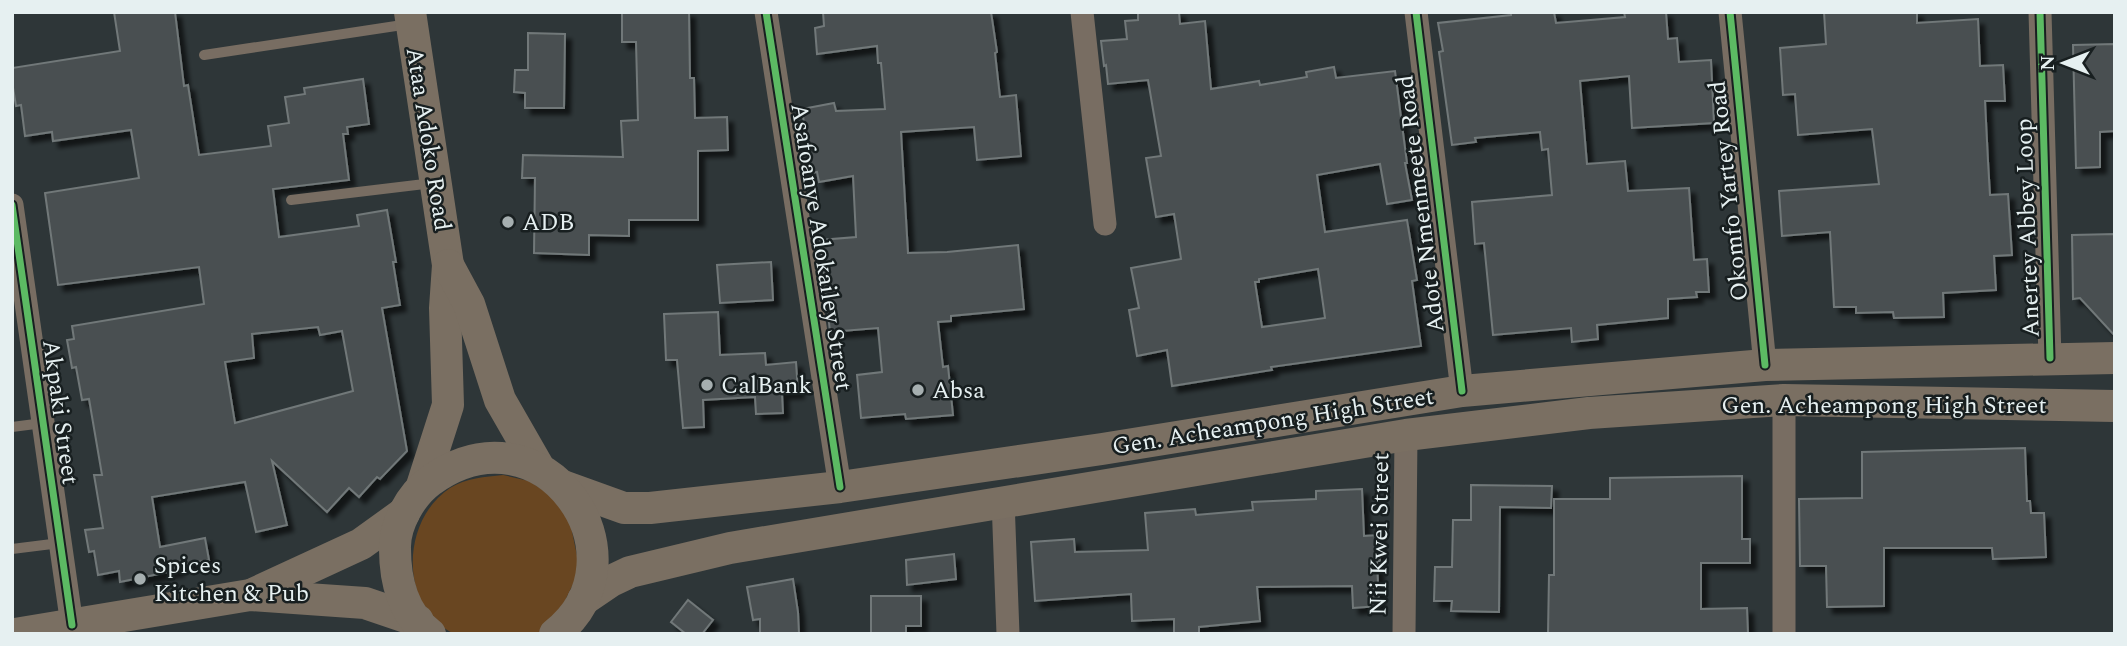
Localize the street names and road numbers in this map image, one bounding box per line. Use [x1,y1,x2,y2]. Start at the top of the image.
street label: Ataa Adoko Road [396,45,460,233]
street label: Adote Nmenmeete Road [1387,73,1455,335]
street label: Okomfo Yartey Road [1700,79,1758,303]
street label: Asafoanye Adokailey Street [780,101,862,394]
street label: Anertey Abbey Loop [2006,118,2050,338]
street label: Akpaki Street [32,337,88,487]
street label: Gen. Acheampong High Street [1110,379,1437,465]
street label: Gen. Acheampong High Street [1721,388,2047,424]
street label: Nii Kwei Street [1361,452,1399,616]

